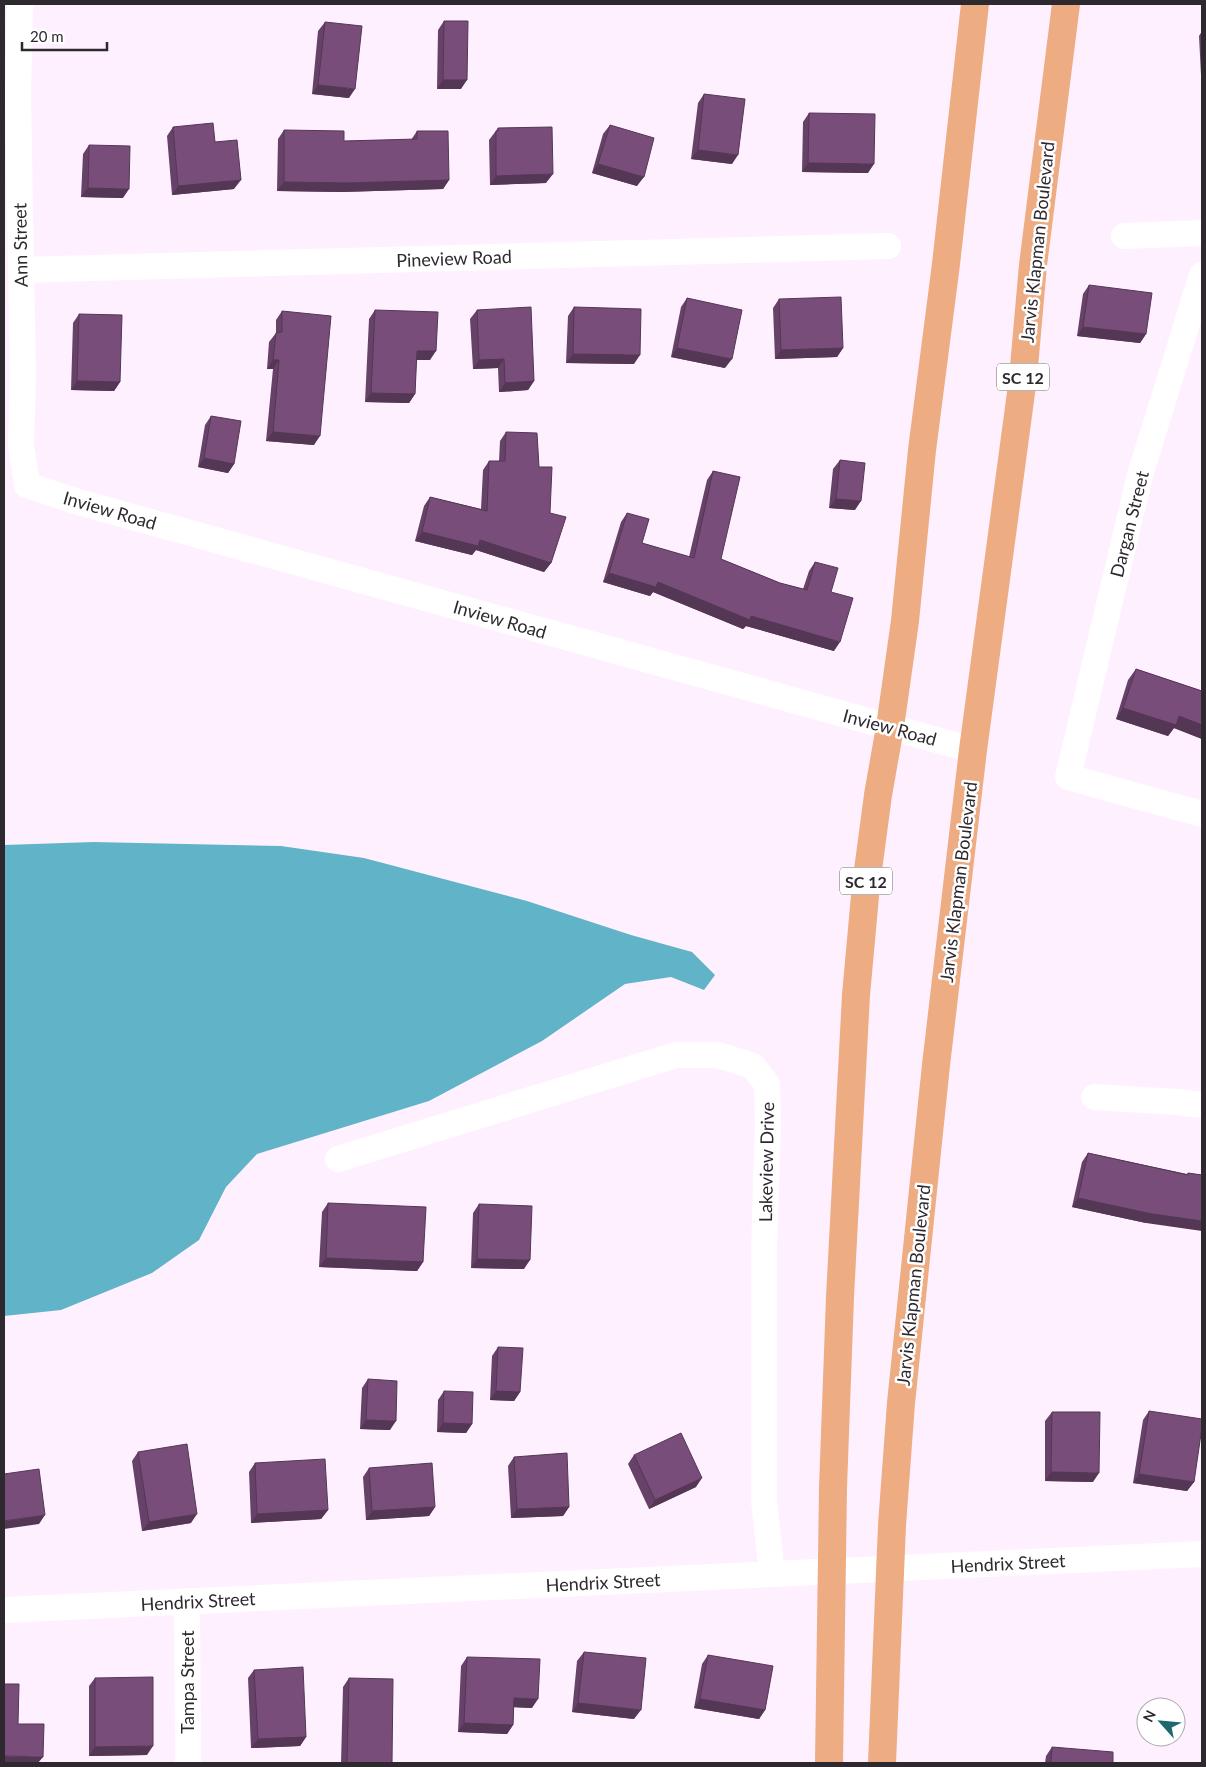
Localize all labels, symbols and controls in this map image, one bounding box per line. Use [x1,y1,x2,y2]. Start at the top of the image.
scale bar [22,20,108,52]
text: 20 m [30,27,64,45]
street label: Jarvis Klapman Boulevard [1016,140,1058,344]
street label: Ann Street [8,202,32,287]
street label: Pineview Road [396,245,512,271]
road number: SC 12 [997,364,1049,391]
street label: Dargan Street [1105,468,1153,580]
street label: Inview Road [61,486,159,534]
street label: Inview Road [451,595,549,643]
street label: Inview Road [841,704,939,750]
street label: Jarvis Klapman Boulevard [935,780,981,984]
road number: SC 12 [840,868,892,894]
street label: Lakeview Drive [754,1102,778,1222]
street label: Jarvis Klapman Boulevard [892,1183,934,1387]
street label: Hendrix Street [950,1549,1067,1577]
street label: Hendrix Street [545,1568,662,1596]
street label: Hendrix Street [140,1587,257,1615]
street label: Tampa Street [176,1630,198,1734]
north arrow [1136,1697,1186,1747]
text: N [1139,1707,1159,1725]

